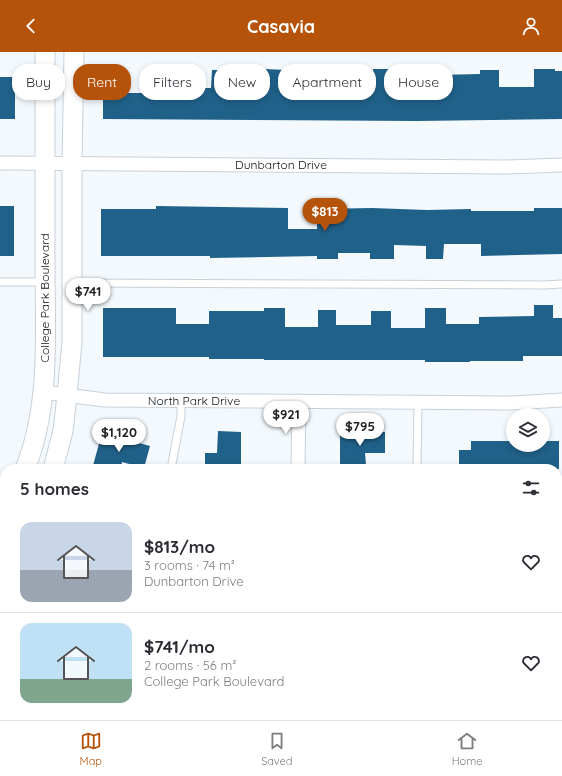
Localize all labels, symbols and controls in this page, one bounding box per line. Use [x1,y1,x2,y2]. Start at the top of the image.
icon: back [20,15,42,37]
text: Casavia [247,15,315,38]
icon: person [520,15,542,37]
chip: Buy [12,64,65,100]
chip: Rent [73,64,131,100]
chip: Filters [139,64,206,100]
chip: New [214,64,270,100]
chip: Apartment [278,64,376,100]
chip: House [384,64,453,100]
street label: Dunbarton Drive [235,157,327,172]
pin: $813 [301,198,349,232]
text: $813 [312,203,338,219]
street label: College Park Boulevard [37,233,52,363]
pin: $741 [64,278,112,312]
text: $741 [75,283,101,299]
street label: North Park Drive [148,393,240,408]
pin: $921 [262,401,310,435]
text: $921 [272,406,300,422]
map controls [506,408,550,452]
button: layers [506,408,550,452]
pin: $795 [336,413,384,447]
text: $795 [345,418,375,434]
pin: $1,120 [86,419,152,453]
text: $1,120 [101,424,137,440]
icon: filters [520,477,542,499]
text: 5 homes [20,478,89,499]
text: $813/mo [144,536,215,557]
icon: home [52,538,100,586]
icon: heart [520,551,542,573]
text: 3 rooms · 74 m² [144,557,235,573]
text: Dunbarton Drive [144,573,244,589]
text: $741/mo [144,636,215,657]
icon: home [52,639,100,687]
icon: heart [520,652,542,674]
text: 2 rooms · 56 m² [144,657,236,673]
text: College Park Boulevard [144,673,284,689]
tab: Map [80,730,102,768]
tab: Saved [261,730,293,768]
tab: Home [452,730,482,768]

